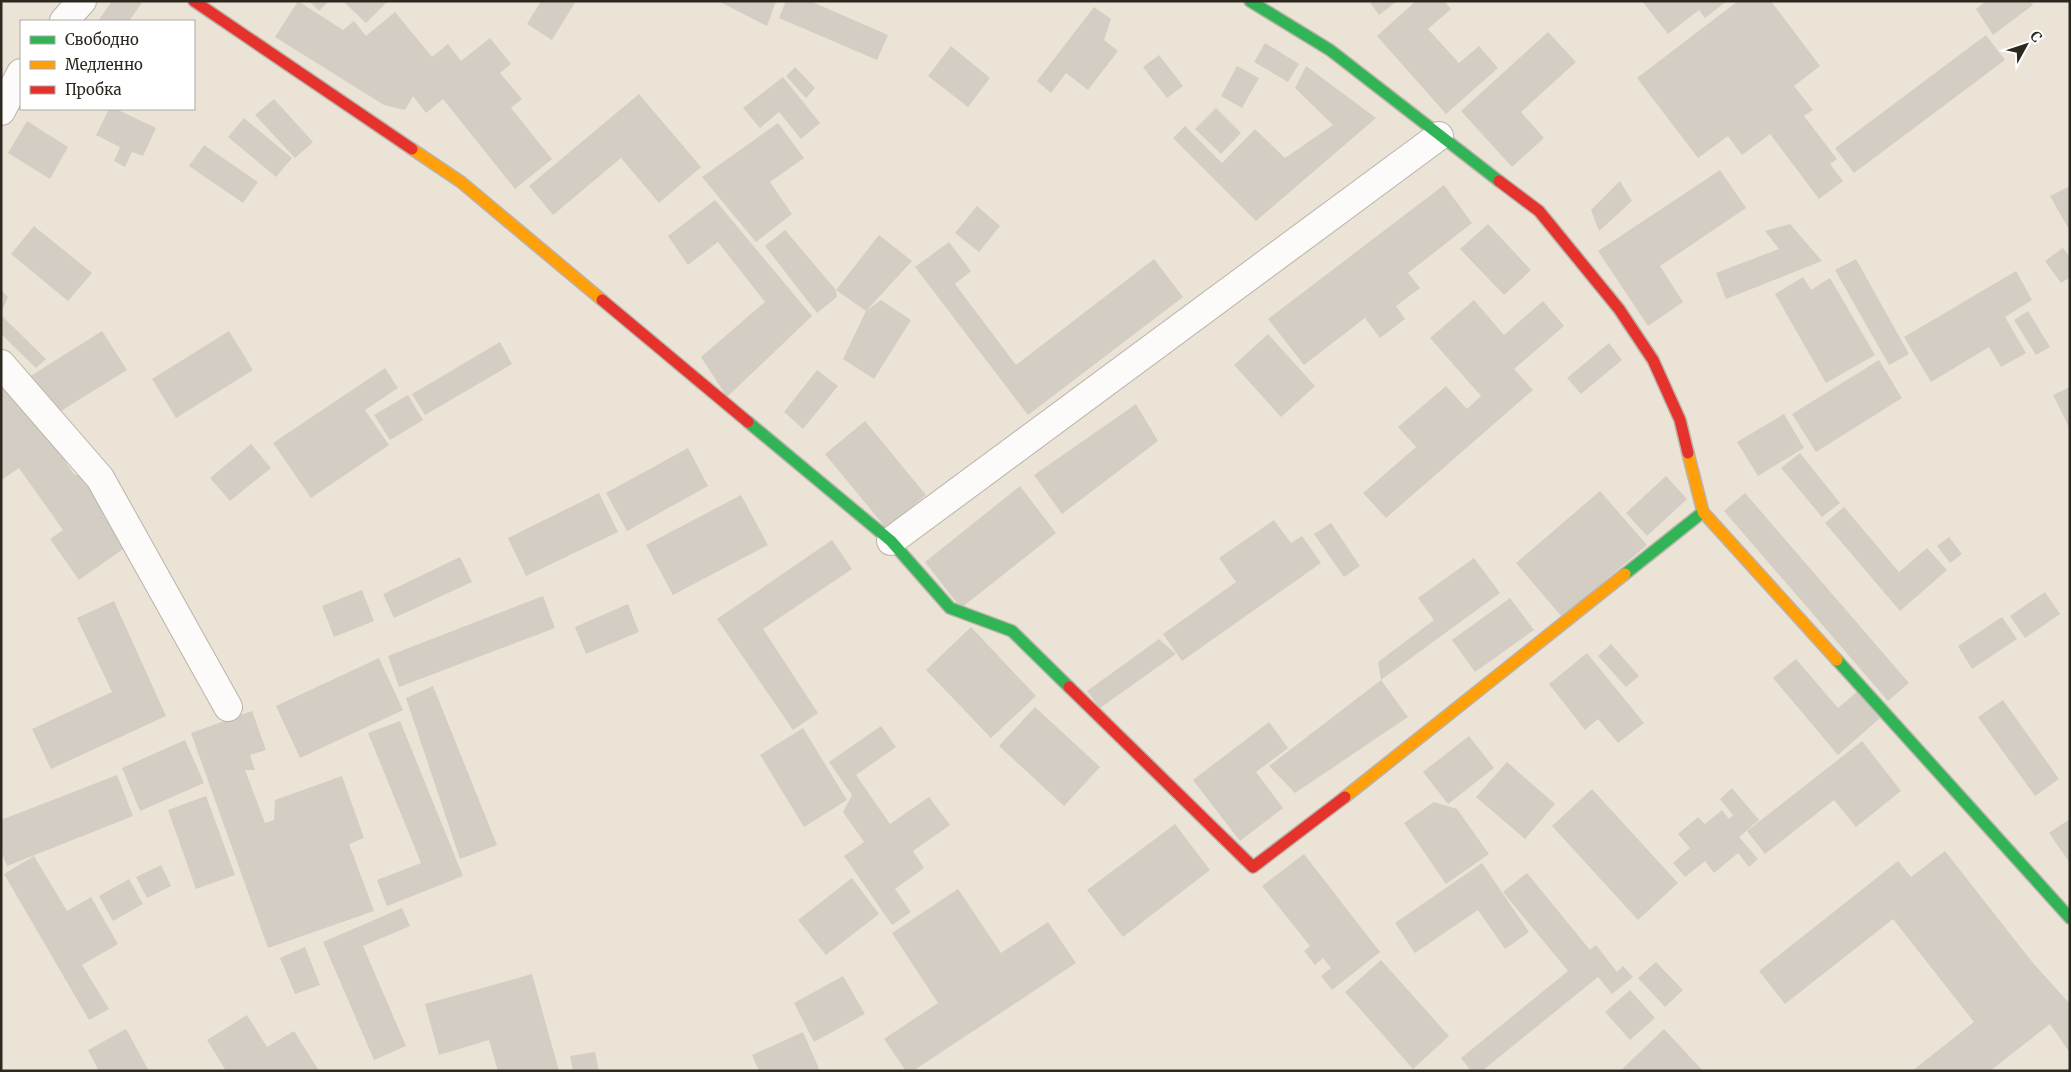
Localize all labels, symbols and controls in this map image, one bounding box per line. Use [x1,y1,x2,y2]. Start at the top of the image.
legend [20,20,195,110]
north arrow [2001,20,2051,70]
text: С [2026,27,2046,46]
text: Свободно [65,30,139,49]
text: Медленно [65,55,143,74]
text: Пробка [65,80,122,99]

